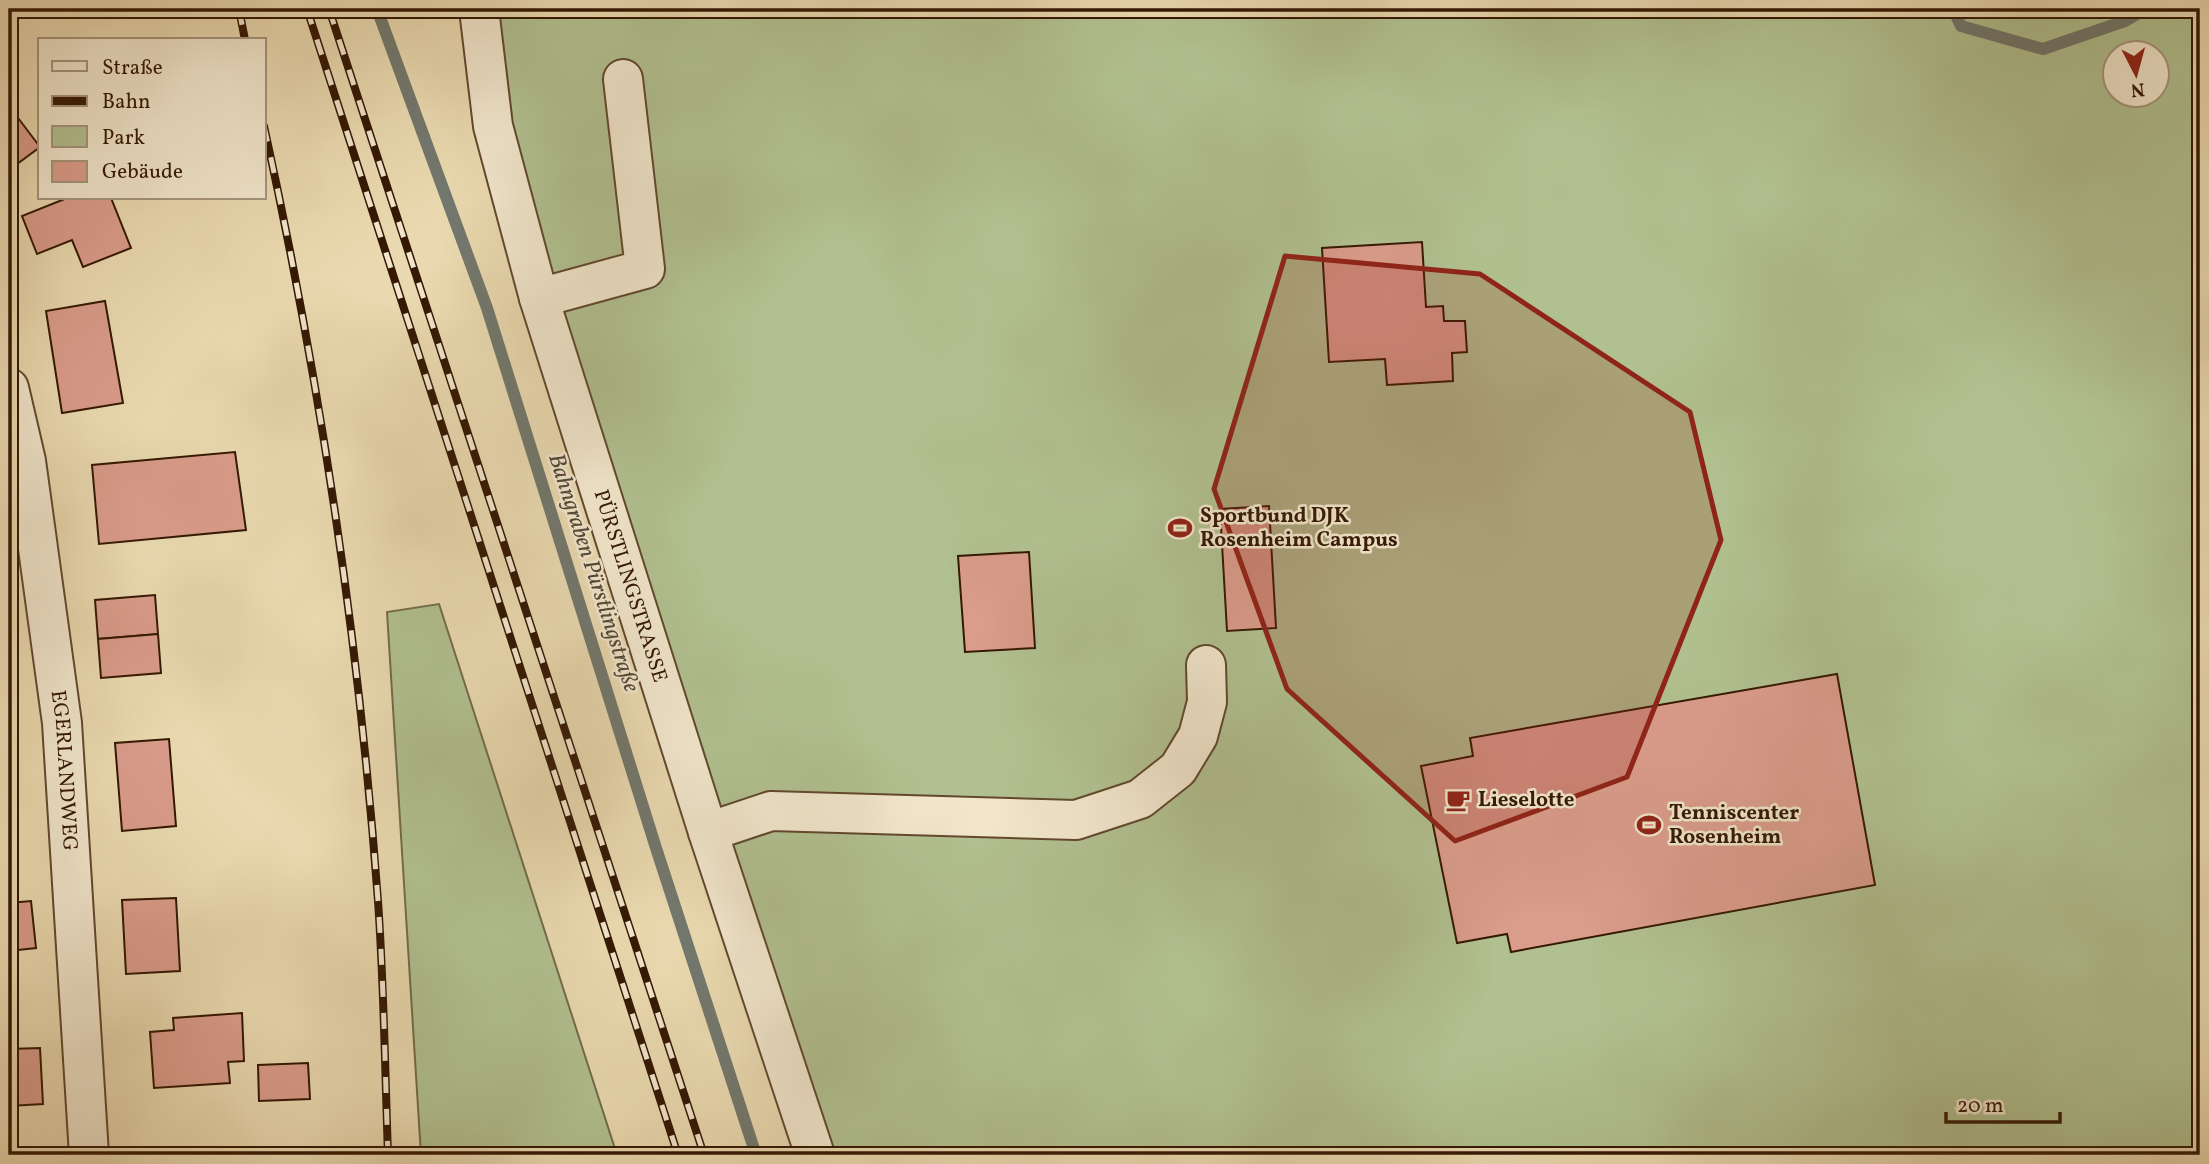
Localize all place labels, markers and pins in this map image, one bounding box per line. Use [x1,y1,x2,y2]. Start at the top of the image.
place label: Sportbund DJK Rosenheim Campus [1200,502,1398,555]
sports icon: Sportbund DJK Rosenheim Campus [1166,514,1194,542]
cafe icon: Lieselotte [1444,786,1472,814]
place label: Lieselotte [1478,786,1574,815]
place label: Tenniscenter Rosenheim [1669,799,1799,852]
sports icon: Tenniscenter Rosenheim [1635,811,1663,839]

